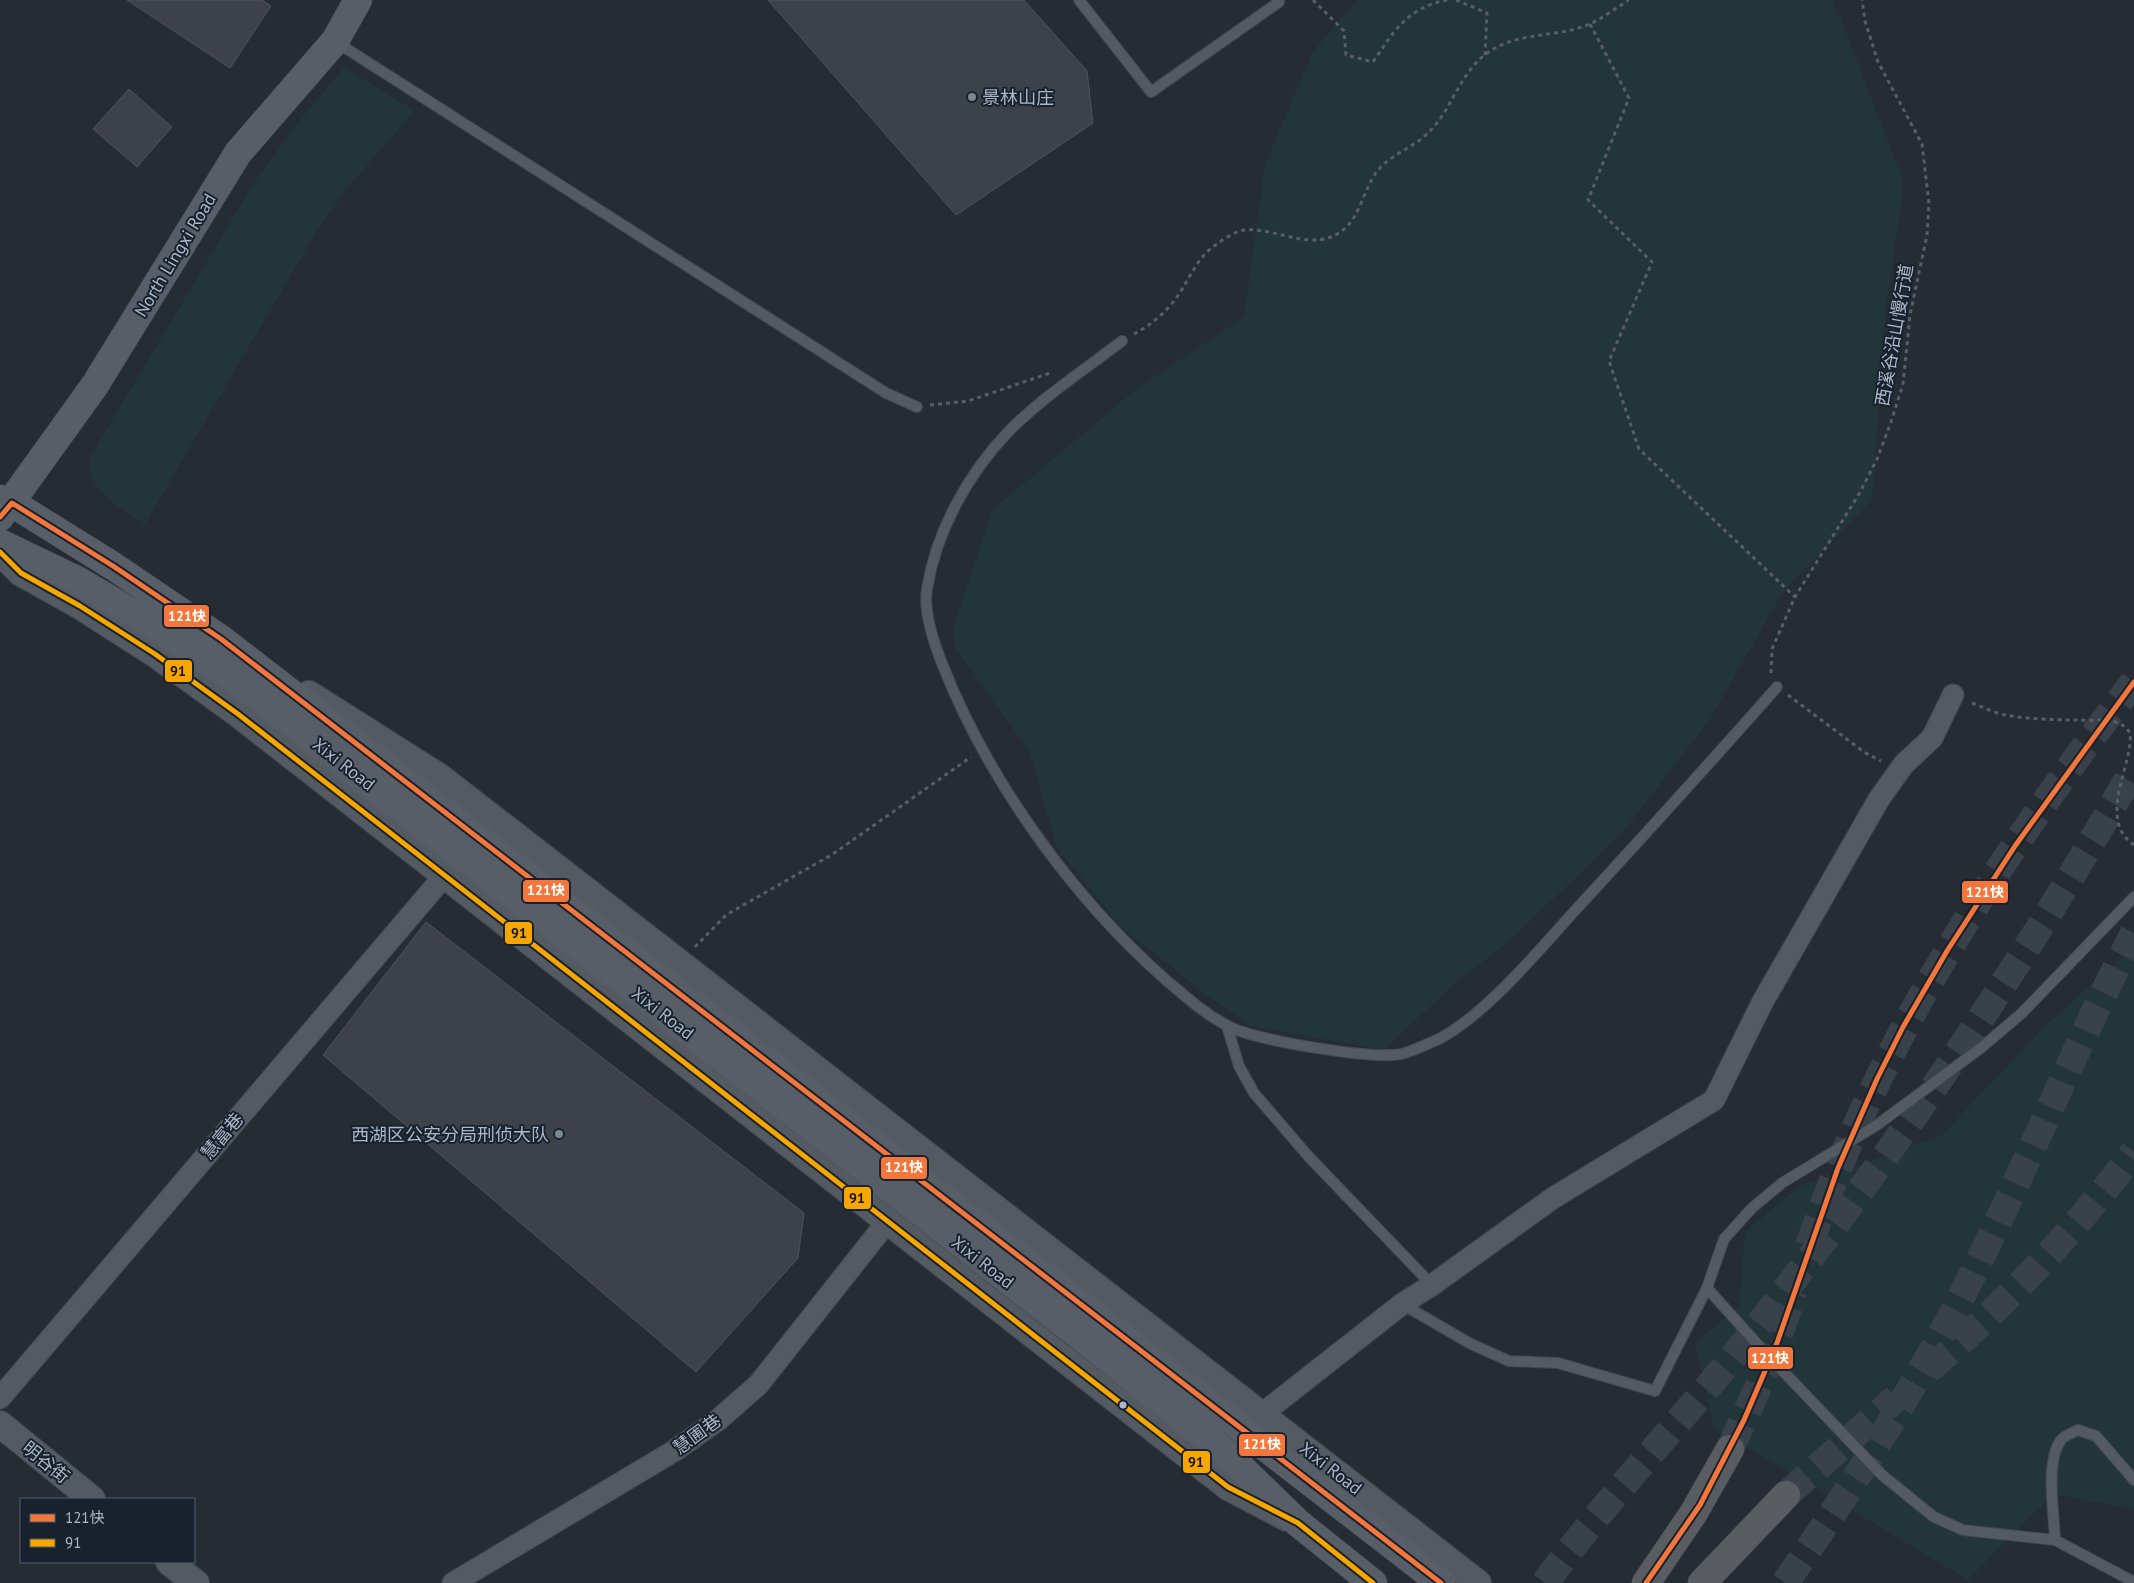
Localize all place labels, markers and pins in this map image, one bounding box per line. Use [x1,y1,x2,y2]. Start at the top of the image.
place label: 景林山庄 [982,86,1054,109]
marker: 景林山庄 [966,91,978,103]
place label: 西湖区公安分局刑侦大队 [351,1123,549,1146]
marker: 西湖区公安分局刑侦大队 [553,1128,565,1140]
unlabelled marker [1118,1400,1128,1410]

